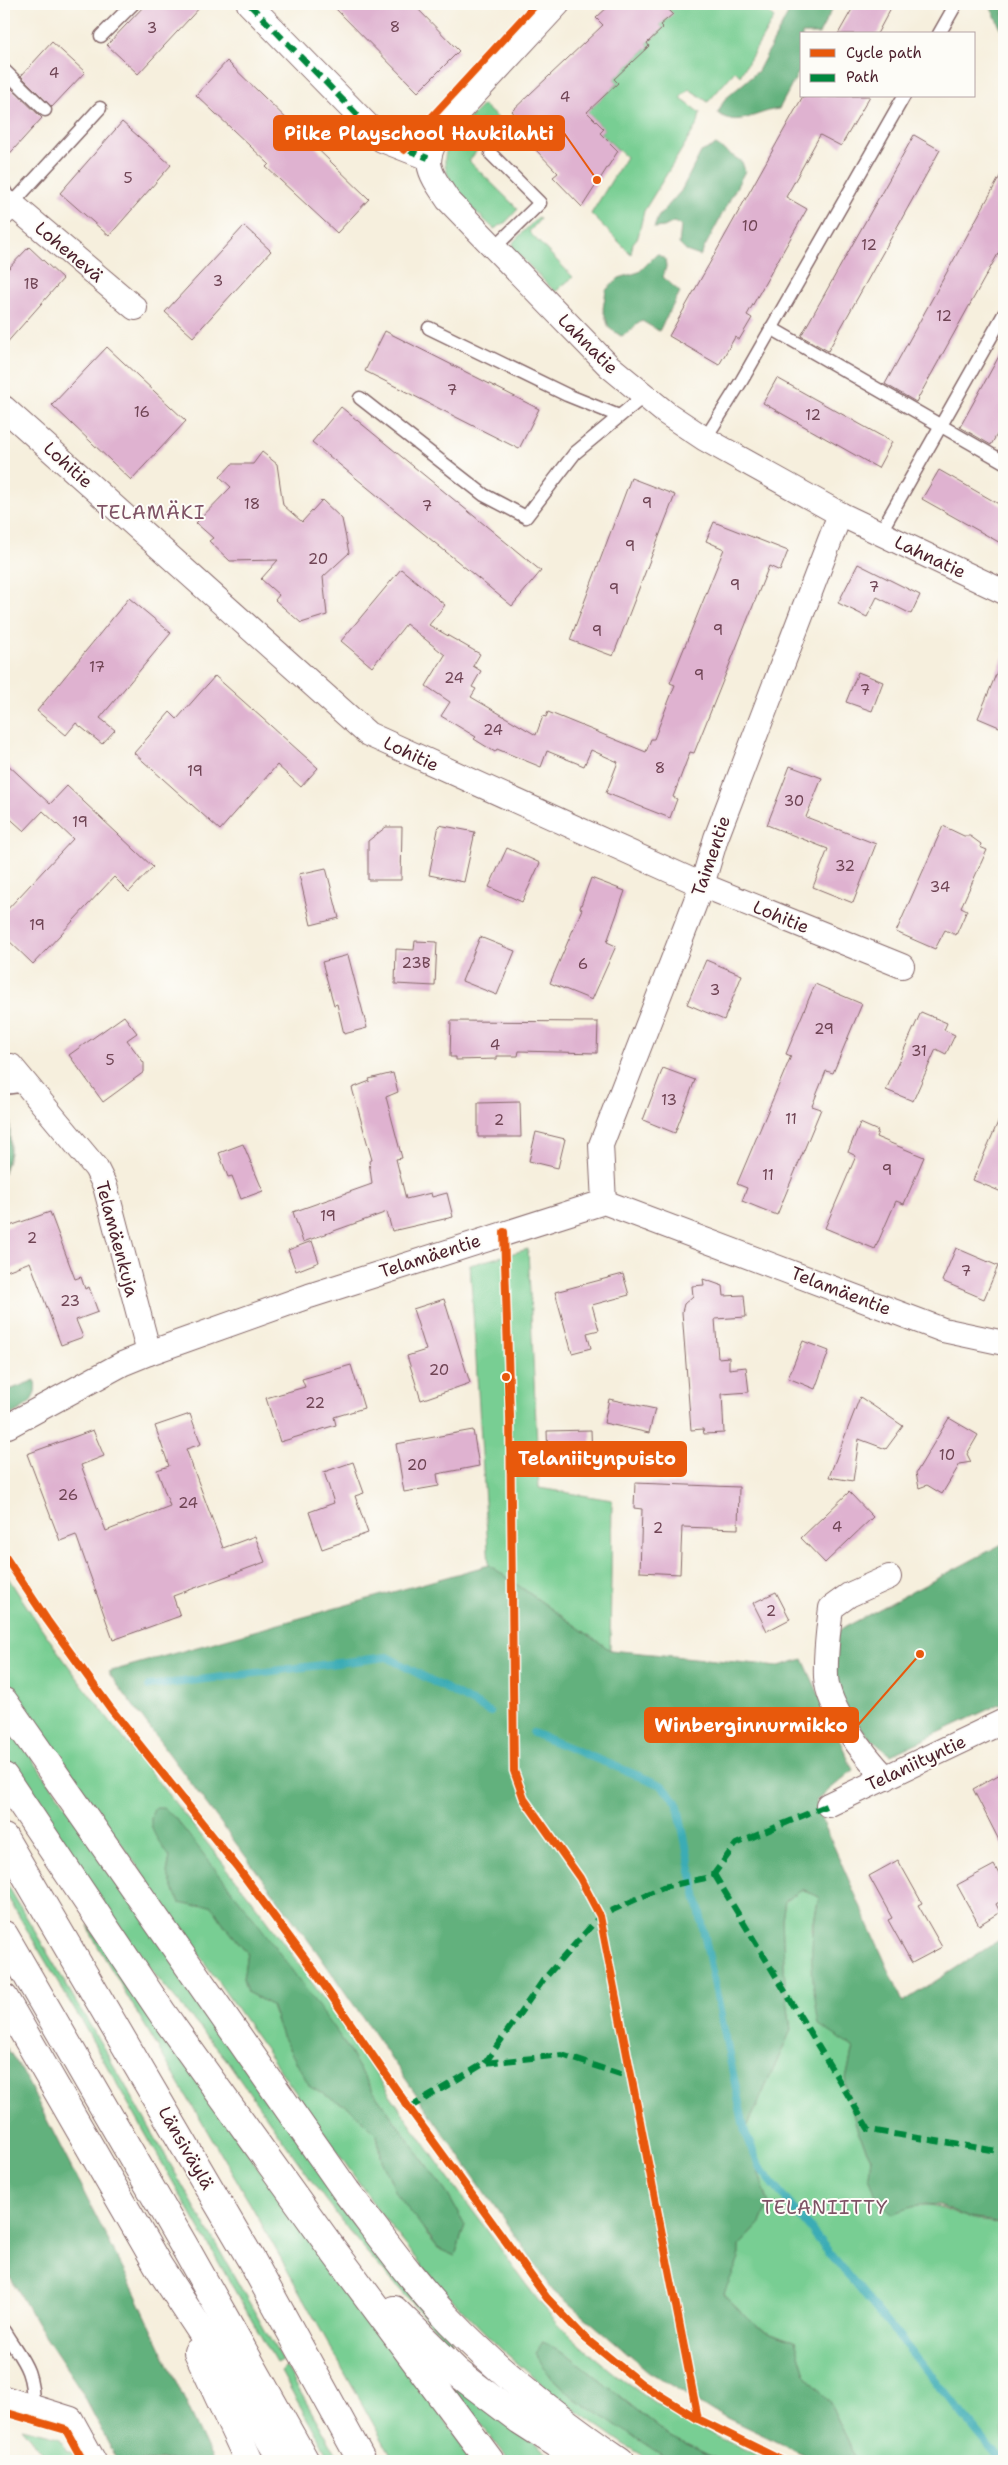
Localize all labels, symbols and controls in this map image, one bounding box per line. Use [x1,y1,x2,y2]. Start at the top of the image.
house number: 8 [390,17,400,37]
house number: 3 [147,18,157,38]
legend [800,32,976,98]
text: Cycle path [846,43,922,63]
house number: 4 [49,63,59,83]
text: Path [846,67,879,87]
house number: 4 [560,87,570,107]
callout: Pilke Playschool Haukilahti [274,116,564,150]
text: Pilke Playschool Haukilahti [284,121,554,146]
house number: 5 [123,168,133,188]
street label: Lohenevä [30,216,108,288]
house number: 10 [742,216,758,236]
house number: 12 [861,235,877,255]
house number: 3 [213,271,223,291]
house number: 1B [23,274,39,294]
house number: 12 [936,306,952,326]
street label: Lahnatie [553,309,623,379]
house number: 7 [447,380,457,400]
house number: 16 [134,402,150,422]
house number: 12 [805,405,821,425]
street label: Lohitie [38,436,98,494]
house number: 9 [642,493,652,513]
house number: 18 [244,494,260,514]
house number: 7 [422,496,432,516]
district label: TELAMÄKI [96,500,206,525]
street label: Lahnatie [890,530,970,584]
house number: 9 [625,536,635,556]
house number: 20 [308,549,328,569]
house number: 9 [730,575,740,595]
house number: 7 [869,577,879,597]
house number: 9 [609,579,619,599]
house number: 9 [713,620,723,640]
house number: 9 [592,621,602,641]
house number: 17 [89,657,105,677]
house number: 9 [694,665,704,685]
house number: 24 [444,668,464,688]
house number: 7 [860,680,870,700]
house number: 24 [483,720,503,740]
street label: Lohitie [379,731,443,777]
house number: 8 [655,758,665,778]
house number: 19 [187,761,203,781]
house number: 30 [784,791,804,811]
house number: 19 [72,812,88,832]
street label: Taimentie [686,813,736,899]
house number: 32 [835,856,855,876]
house number: 34 [930,877,950,897]
street label: Lohitie [749,895,813,939]
house number: 19 [29,915,45,935]
house number: 23B [401,953,431,973]
house number: 6 [578,954,588,974]
house number: 3 [710,980,720,1000]
house number: 29 [814,1019,834,1039]
house number: 4 [490,1035,500,1055]
house number: 31 [911,1041,927,1061]
house number: 5 [105,1050,115,1070]
house number: 13 [661,1090,677,1110]
house number: 11 [785,1109,797,1129]
house number: 2 [494,1110,504,1130]
house number: 9 [882,1160,892,1180]
house number: 11 [762,1165,774,1185]
street label: Telamäenkuja [90,1178,144,1300]
house number: 19 [320,1206,336,1226]
house number: 2 [27,1228,37,1248]
street label: Telamäentie [376,1228,484,1284]
street label: Telamäentie [787,1261,895,1321]
house number: 7 [961,1261,971,1281]
house number: 23 [60,1291,80,1311]
house number: 20 [429,1360,449,1380]
house number: 22 [305,1393,325,1413]
callout: Telaniitynpuisto [508,1442,686,1476]
house number: 10 [939,1445,955,1465]
text: Telaniitynpuisto [518,1446,676,1471]
house number: 20 [407,1455,427,1475]
house number: 26 [58,1485,78,1505]
house number: 24 [178,1493,198,1513]
house number: 4 [832,1517,842,1537]
house number: 2 [653,1518,663,1538]
house number: 2 [766,1601,776,1621]
callout: Winberginnurmikko [645,1708,858,1742]
text: Winberginnurmikko [654,1713,848,1738]
street label: Telaniityntie [862,1729,970,1797]
street label: Länsiväylä [153,2102,219,2194]
district label: TELANIITTY [762,2195,888,2220]

